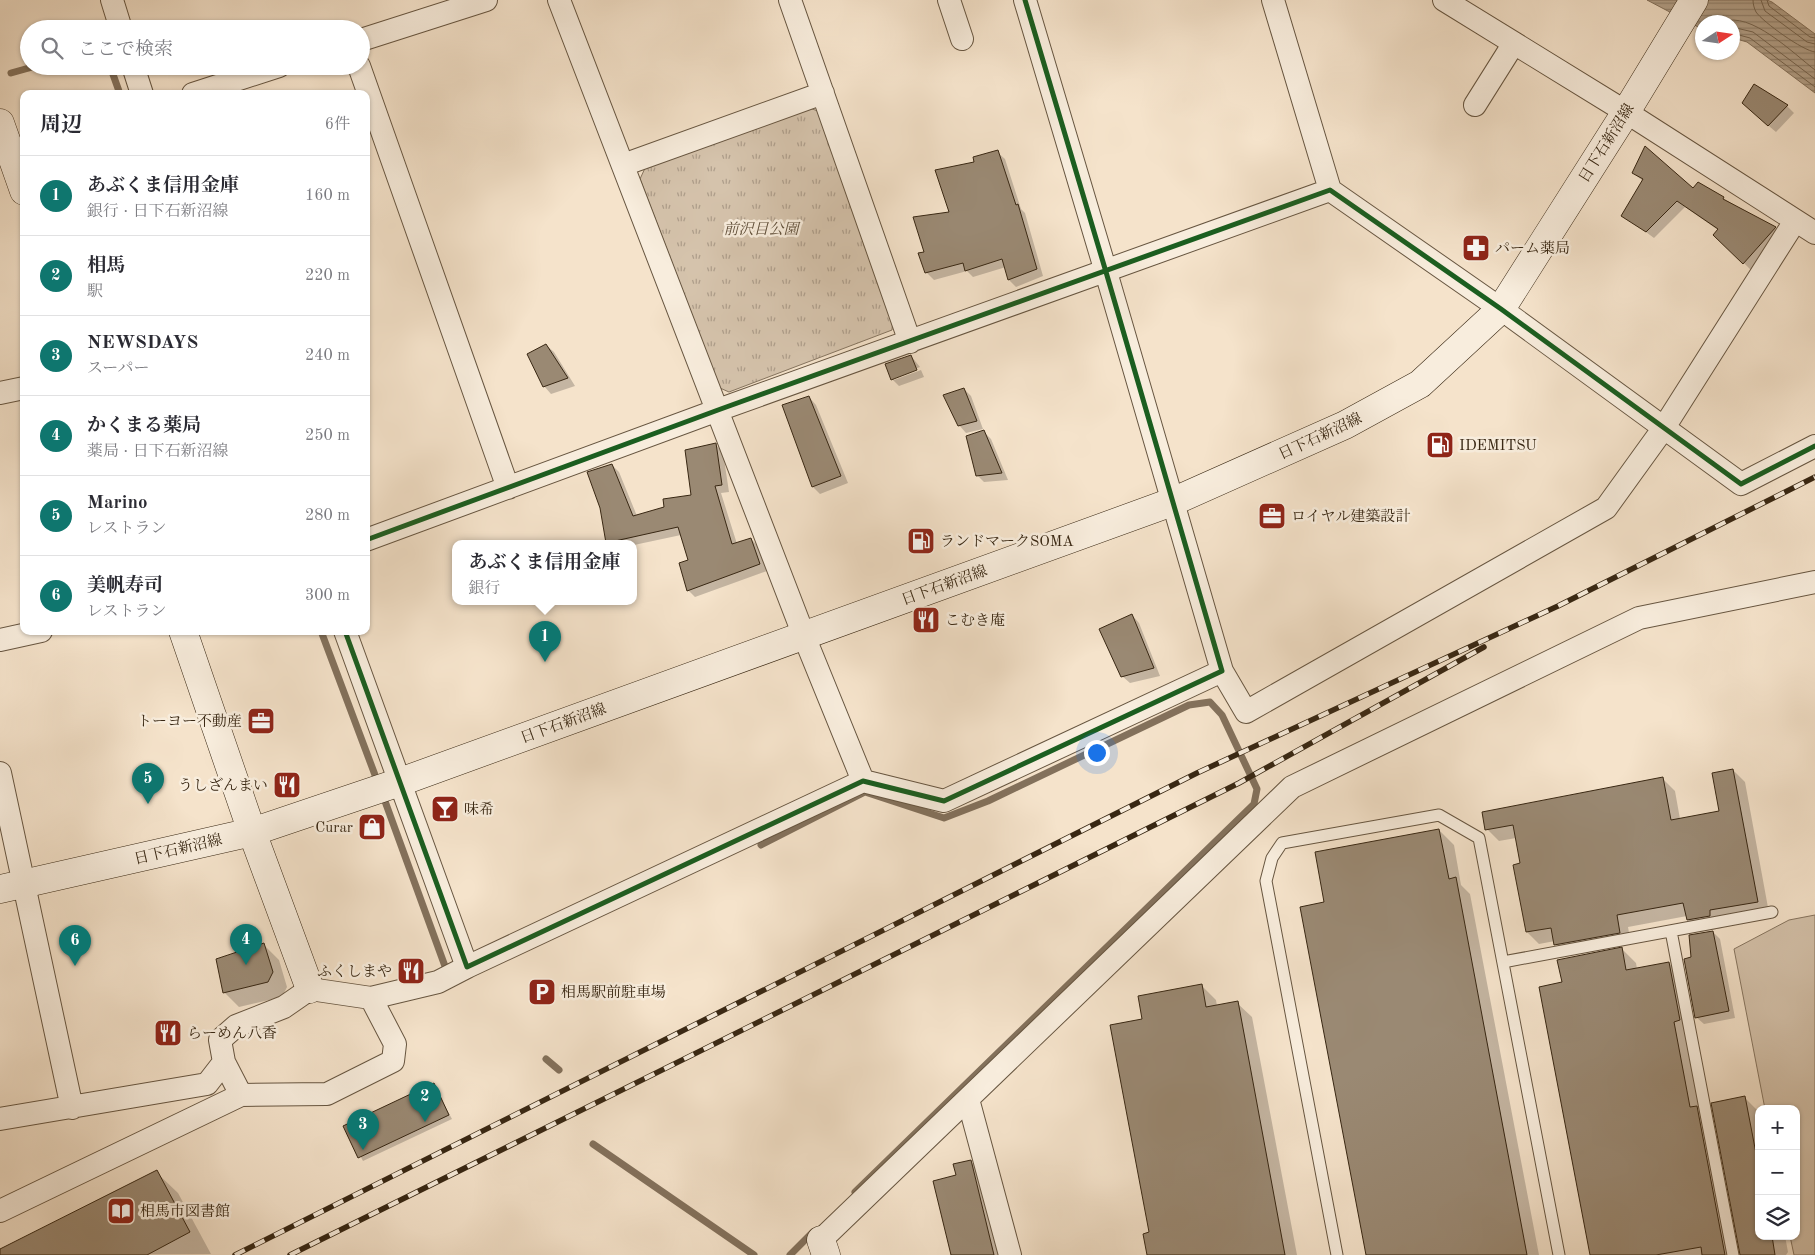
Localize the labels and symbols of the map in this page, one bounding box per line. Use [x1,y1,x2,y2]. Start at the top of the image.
north arrow [1695,15,1740,60]
street label: 日下石新沼線 [1575,101,1637,186]
park label: 前沢目公園 [723,221,801,238]
pharmacy icon: パーム薬局 [1461,233,1491,263]
place label: パーム薬局 [1495,240,1570,257]
street label: 日下石新沼線 [1276,410,1365,463]
fuel station icon: IDEMITSU [1425,430,1455,460]
place label: IDEMITSU [1459,439,1537,454]
office icon: ロイヤル建築設計 [1257,501,1287,531]
place label: ロイヤル建築設計 [1291,508,1410,525]
fuel station icon: ランドマークSOMA [906,526,936,556]
place label: ランドマークSOMA [940,534,1074,550]
street label: 日下石新沼線 [899,562,989,609]
restaurant icon: こむき庵 [911,605,941,635]
place label: こむき庵 [945,612,1005,629]
pin: 1 [529,621,561,662]
street label: 日下石新沼線 [518,700,608,747]
office icon: トーヨー不動産 [246,706,276,736]
place label: トーヨー不動産 [137,713,242,730]
your location [1084,740,1110,766]
pin: 5 [132,763,164,804]
restaurant icon: うしざんまい [272,770,302,800]
place label: うしざんまい [178,777,268,794]
bar icon: 味希 [430,794,460,824]
place label: 味希 [464,801,494,818]
shop icon: Curar [357,812,387,842]
place label: Curar [315,821,353,836]
street label: 日下石新沼線 [132,831,224,868]
pin: 4 [230,924,262,965]
pin: 6 [59,925,91,966]
restaurant icon: ふくしまや [396,956,426,986]
place label: ふくしまや [317,964,392,980]
parking icon: 相馬駅前駐車場 [527,977,557,1007]
place label: 相馬駅前駐車場 [561,984,666,1001]
restaurant icon: らーめん八香 [153,1018,183,1048]
place label: らーめん八香 [187,1025,277,1042]
pin: 2 [409,1081,441,1122]
pin: 3 [347,1109,379,1150]
library icon: 相馬市図書館 [106,1196,136,1226]
place label: 相馬市図書館 [140,1203,230,1220]

